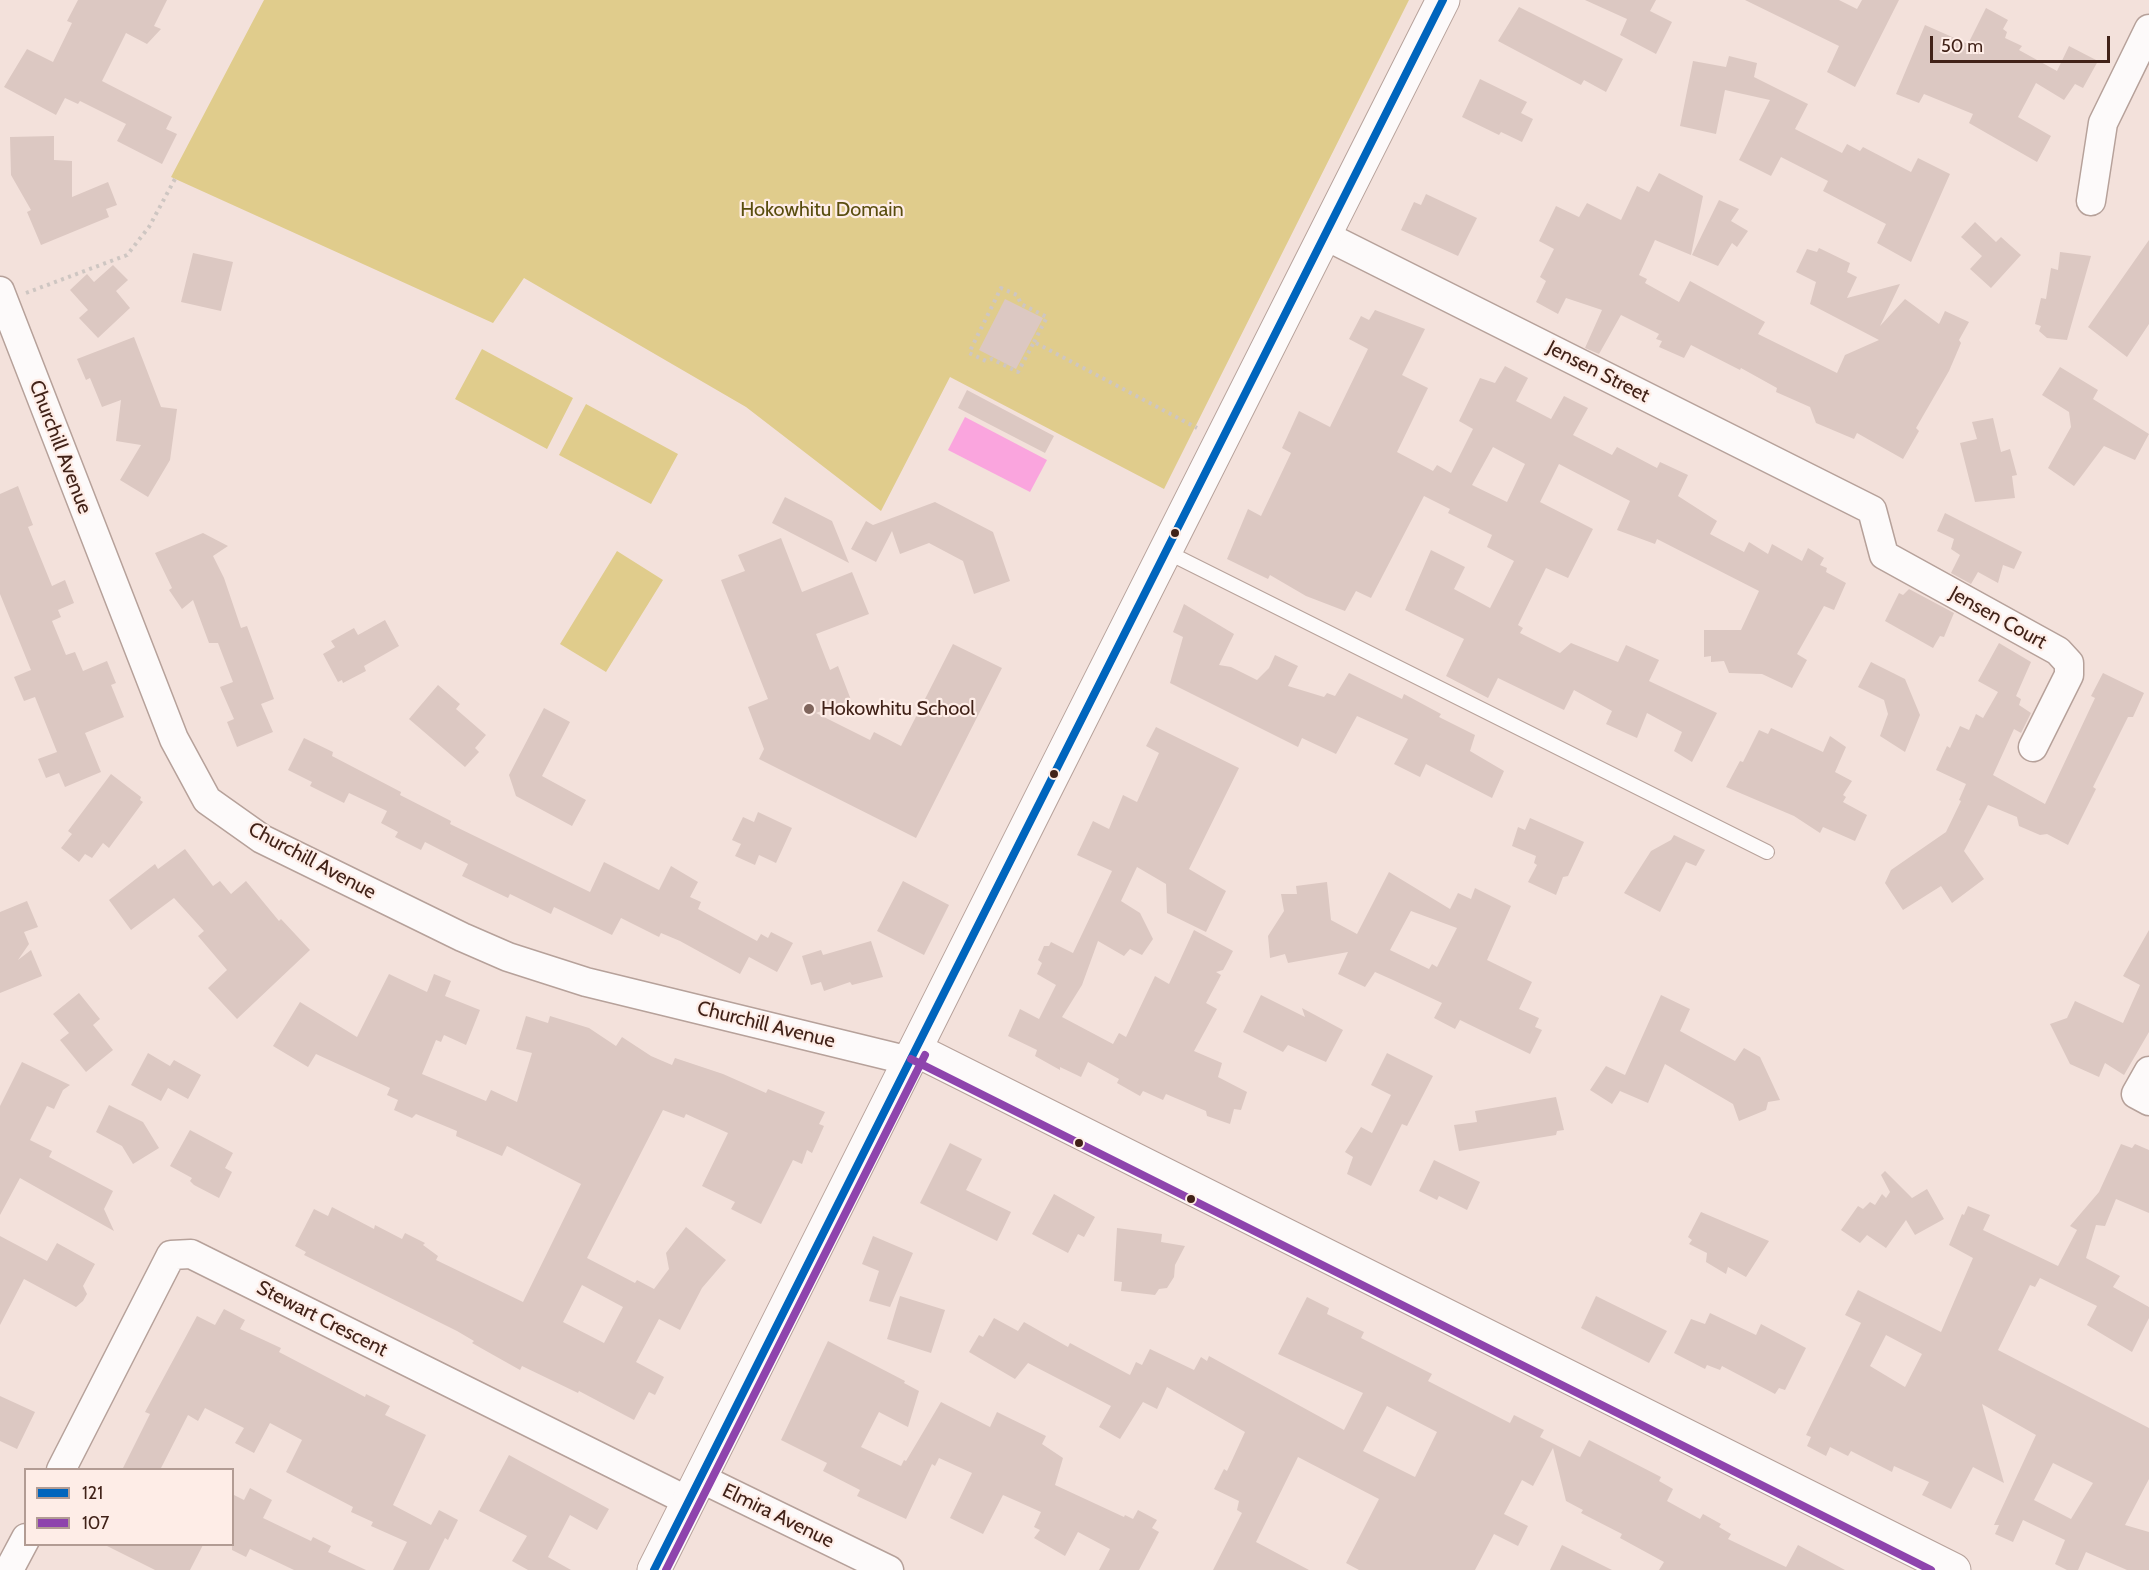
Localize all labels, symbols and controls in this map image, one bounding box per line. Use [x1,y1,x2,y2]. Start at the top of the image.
scale bar [1933,24,2113,62]
text: 50 m [1941,35,1983,57]
park label: Hokowhitu Domain [740,198,904,222]
street label: Jensen Street [1543,336,1653,408]
street label: Churchill Avenue [23,377,97,517]
unlabelled marker [1169,527,1181,539]
street label: Jensen Court [1945,582,2051,654]
place label: Hokowhitu School [821,697,975,721]
marker: Hokowhitu School [802,702,816,716]
unlabelled marker [1048,768,1060,780]
street label: Churchill Avenue [244,817,380,905]
street label: Churchill Avenue [695,996,837,1054]
unlabelled marker [1073,1137,1085,1149]
unlabelled marker [1185,1193,1197,1205]
street label: Stewart Crescent [253,1276,391,1362]
legend [24,1468,234,1546]
street label: Elmira Avenue [718,1479,838,1553]
text: 121 [82,1482,103,1504]
text: 107 [82,1512,109,1534]

